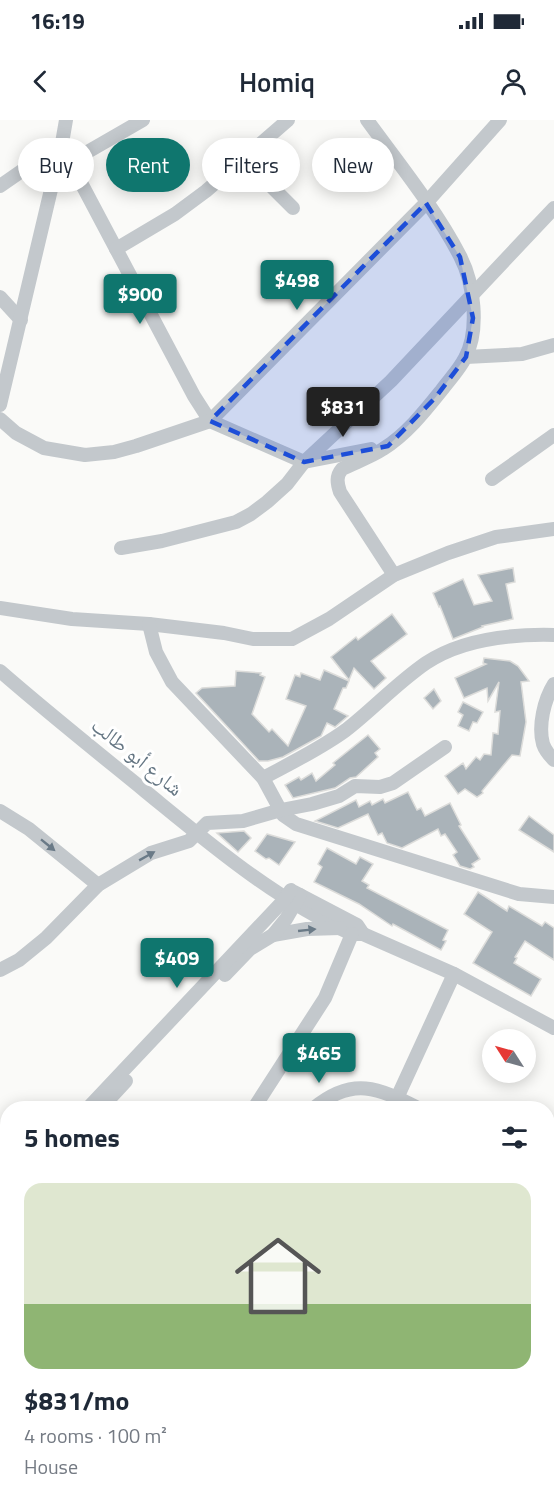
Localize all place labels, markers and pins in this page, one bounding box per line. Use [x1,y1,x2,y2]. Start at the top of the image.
pin: $498 [261,260,333,311]
pin: $900 [104,274,176,325]
pin: $831 [307,387,379,438]
pin: $409 [141,938,213,989]
pin: $465 [283,1033,355,1084]

